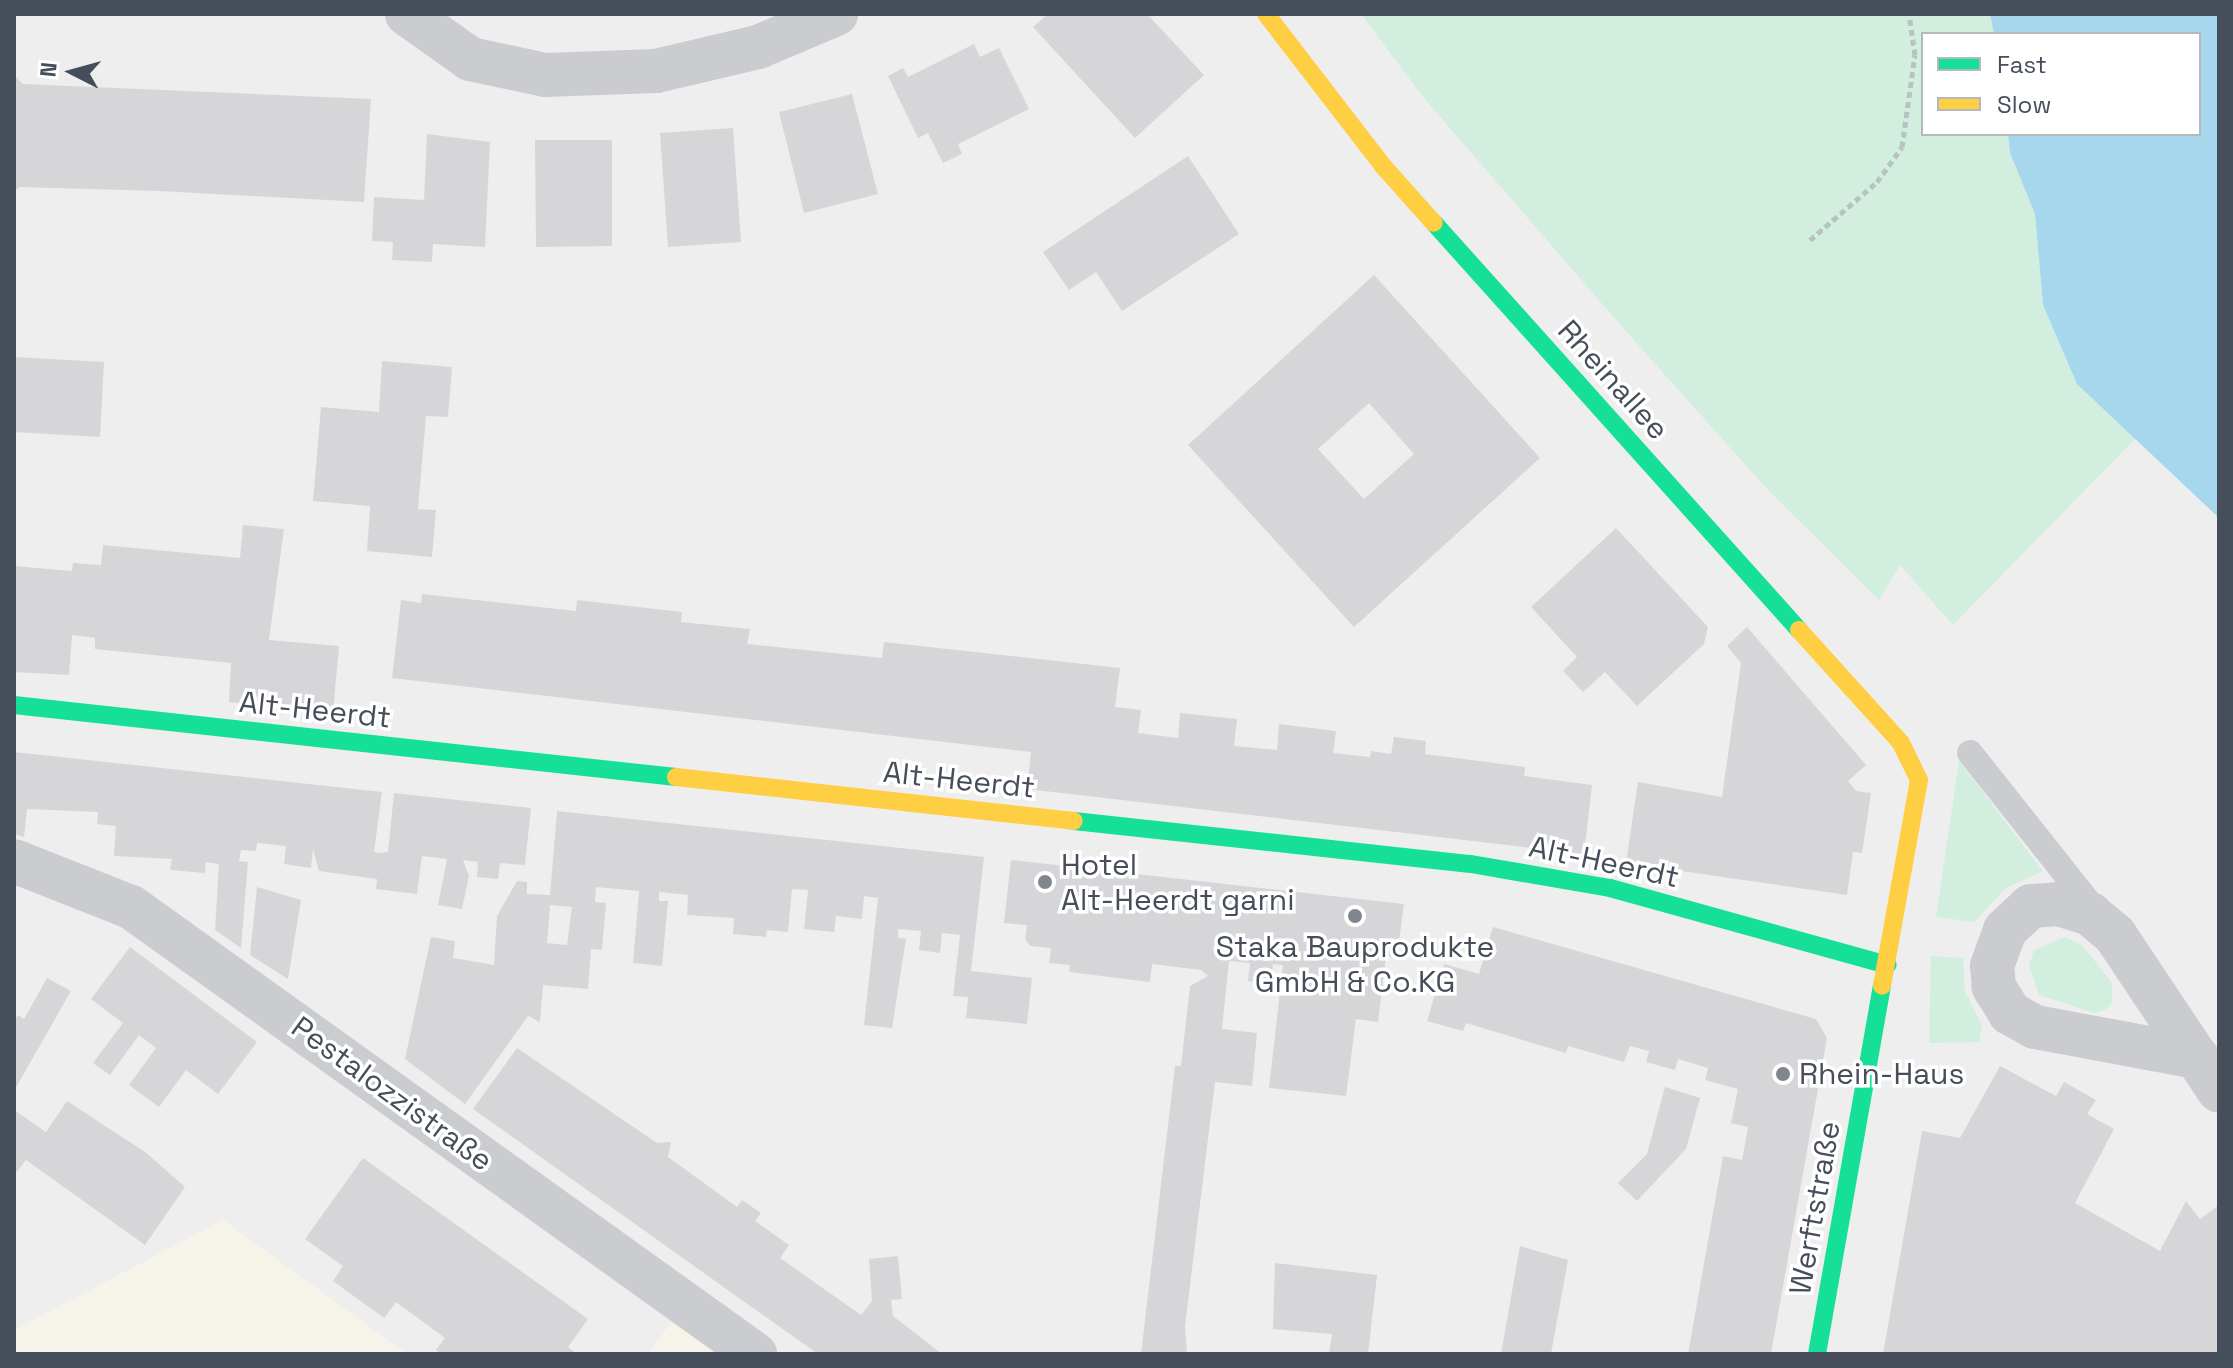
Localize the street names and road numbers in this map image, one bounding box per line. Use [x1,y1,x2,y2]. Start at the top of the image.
street label: Rheinallee [1550,313,1676,447]
street label: Alt-Heerdt [237,684,393,736]
street label: Alt-Heerdt [881,754,1037,806]
street label: Alt-Heerdt [1526,829,1682,895]
street label: Pestalozzistraße [284,1009,500,1179]
street label: Werftstraße [1782,1119,1848,1297]

